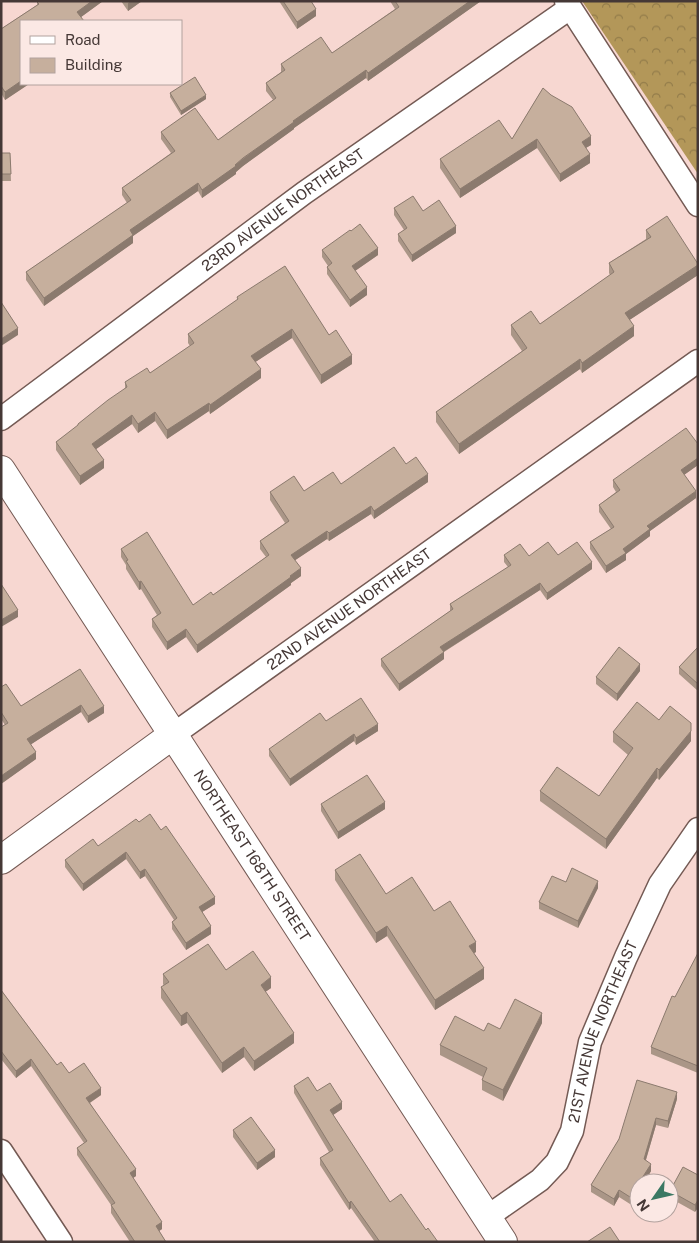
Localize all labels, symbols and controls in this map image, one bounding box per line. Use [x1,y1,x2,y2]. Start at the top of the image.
legend [20,20,182,85]
text: Road [65,31,101,48]
text: Building [65,56,123,73]
street label: 23RD AVENUE NORTHEAST [198,145,367,274]
street label: 22ND AVENUE NORTHEAST [263,545,434,673]
street label: NORTHEAST 168TH STREET [190,767,314,944]
street label: 21ST AVENUE NORTHEAST [565,938,640,1124]
north arrow [629,1173,679,1223]
text: N [634,1196,653,1214]

